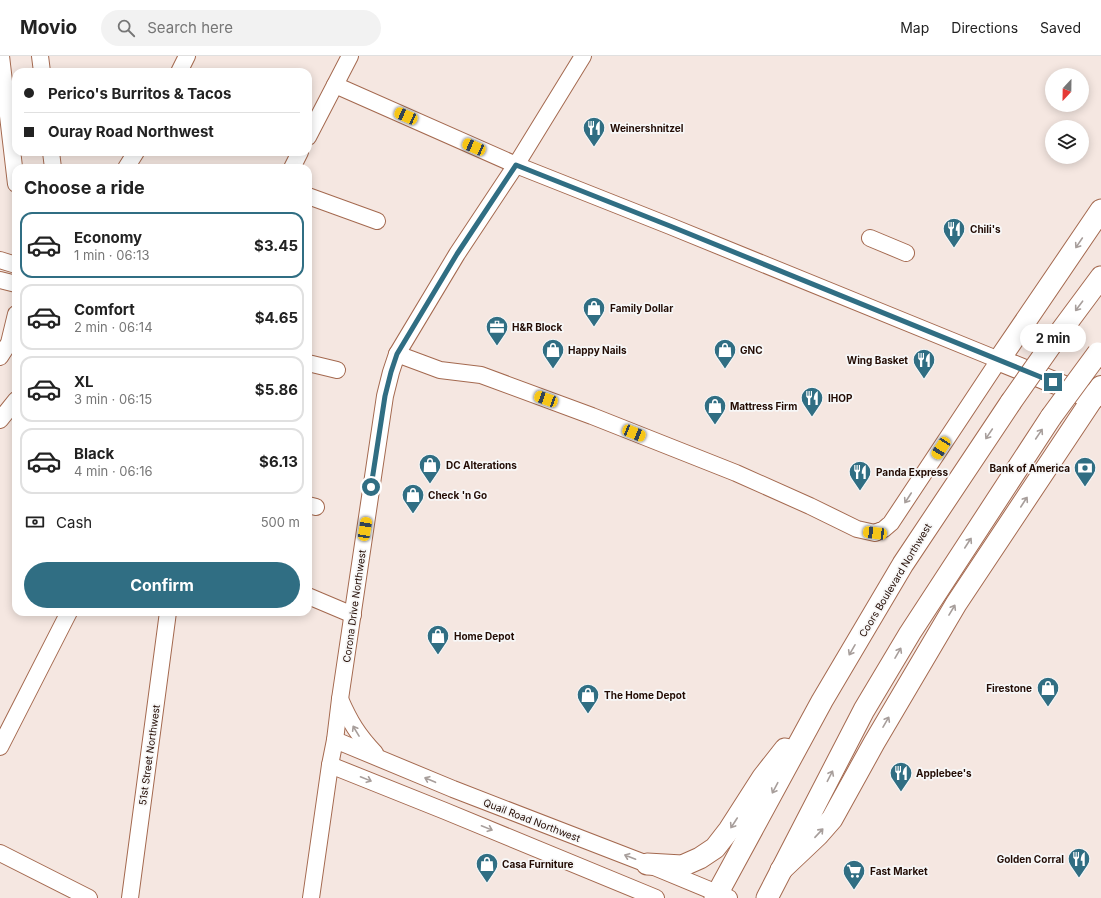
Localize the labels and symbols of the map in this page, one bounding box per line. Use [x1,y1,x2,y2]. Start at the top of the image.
north arrow [1045,68,1089,112]
car [393,106,419,126]
restaurant icon: Weinershnitzel [581,115,607,148]
place label: Weinershnitzel [610,122,684,134]
car [461,137,487,157]
restaurant icon: Chili's [941,216,967,249]
place label: Chili's [970,223,1001,235]
one-way arrow [1075,237,1083,248]
shop icon: Family Dollar [581,295,607,328]
one-way arrow [1075,301,1084,312]
place label: Family Dollar [610,302,673,315]
office icon: H&R Block [484,314,510,347]
place label: H&R Block [512,321,562,333]
callout: 2 min [1020,324,1086,352]
shop icon: Happy Nails [540,337,566,370]
shop icon: GNC [712,337,738,370]
place label: Happy Nails [568,344,627,357]
place label: GNC [740,344,763,356]
restaurant icon: Wing Basket [911,347,937,380]
place label: Wing Basket [847,354,908,367]
route end [1044,373,1062,391]
restaurant icon: IHOP [799,385,825,418]
car [533,389,559,409]
place label: IHOP [828,392,853,404]
shop icon: Mattress Firm [702,393,728,426]
place label: Mattress Firm [730,400,797,412]
car [621,423,647,443]
one-way arrow [985,428,993,439]
one-way arrow [1036,428,1044,440]
car [929,435,953,461]
shop icon: DC Alterations [417,452,443,485]
bank icon: Bank of America [1072,455,1098,488]
place label: DC Alterations [446,459,517,471]
restaurant icon: Panda Express [847,459,873,492]
place label: Bank of America [990,462,1070,474]
place label: Panda Express [876,466,948,478]
route start [362,478,380,496]
shop icon: Check 'n Go [400,482,426,515]
place label: Check 'n Go [428,489,487,501]
one-way arrow [904,492,912,503]
one-way arrow [1020,497,1028,508]
car [357,516,373,542]
street label: Coors Boulevard Northwest [856,520,934,639]
car [862,526,888,540]
one-way arrow [964,538,972,549]
street label: Corona Drive Northwest [340,548,368,663]
one-way arrow [949,604,957,616]
shop icon: Home Depot [425,623,451,656]
place label: Home Depot [454,630,515,642]
one-way arrow [848,644,856,656]
one-way arrow [895,647,903,659]
shop icon: Firestone [1035,675,1061,708]
shop icon: The Home Depot [575,682,601,715]
place label: Firestone [986,682,1032,694]
place label: The Home Depot [604,689,686,701]
street label: 51st Street Northwest [136,703,162,806]
one-way arrow [883,716,891,728]
one-way arrow [352,725,360,737]
restaurant icon: Applebee's [888,760,914,793]
place label: Applebee's [916,767,972,779]
one-way arrow [826,770,834,782]
one-way arrow [425,775,437,783]
one-way arrow [359,776,371,784]
one-way arrow [770,782,778,794]
street label: Quail Road Northwest [482,796,583,844]
one-way arrow [729,817,737,829]
one-way arrow [480,824,492,832]
one-way arrow [815,828,824,839]
restaurant icon: Golden Corral [1066,846,1092,879]
shop icon: Casa Furniture [474,851,500,884]
one-way arrow [624,853,636,861]
place label: Golden Corral [997,853,1064,865]
place label: Casa Furniture [502,858,574,870]
supermarket icon: Fast Market [841,858,867,891]
place label: Fast Market [870,865,928,877]

